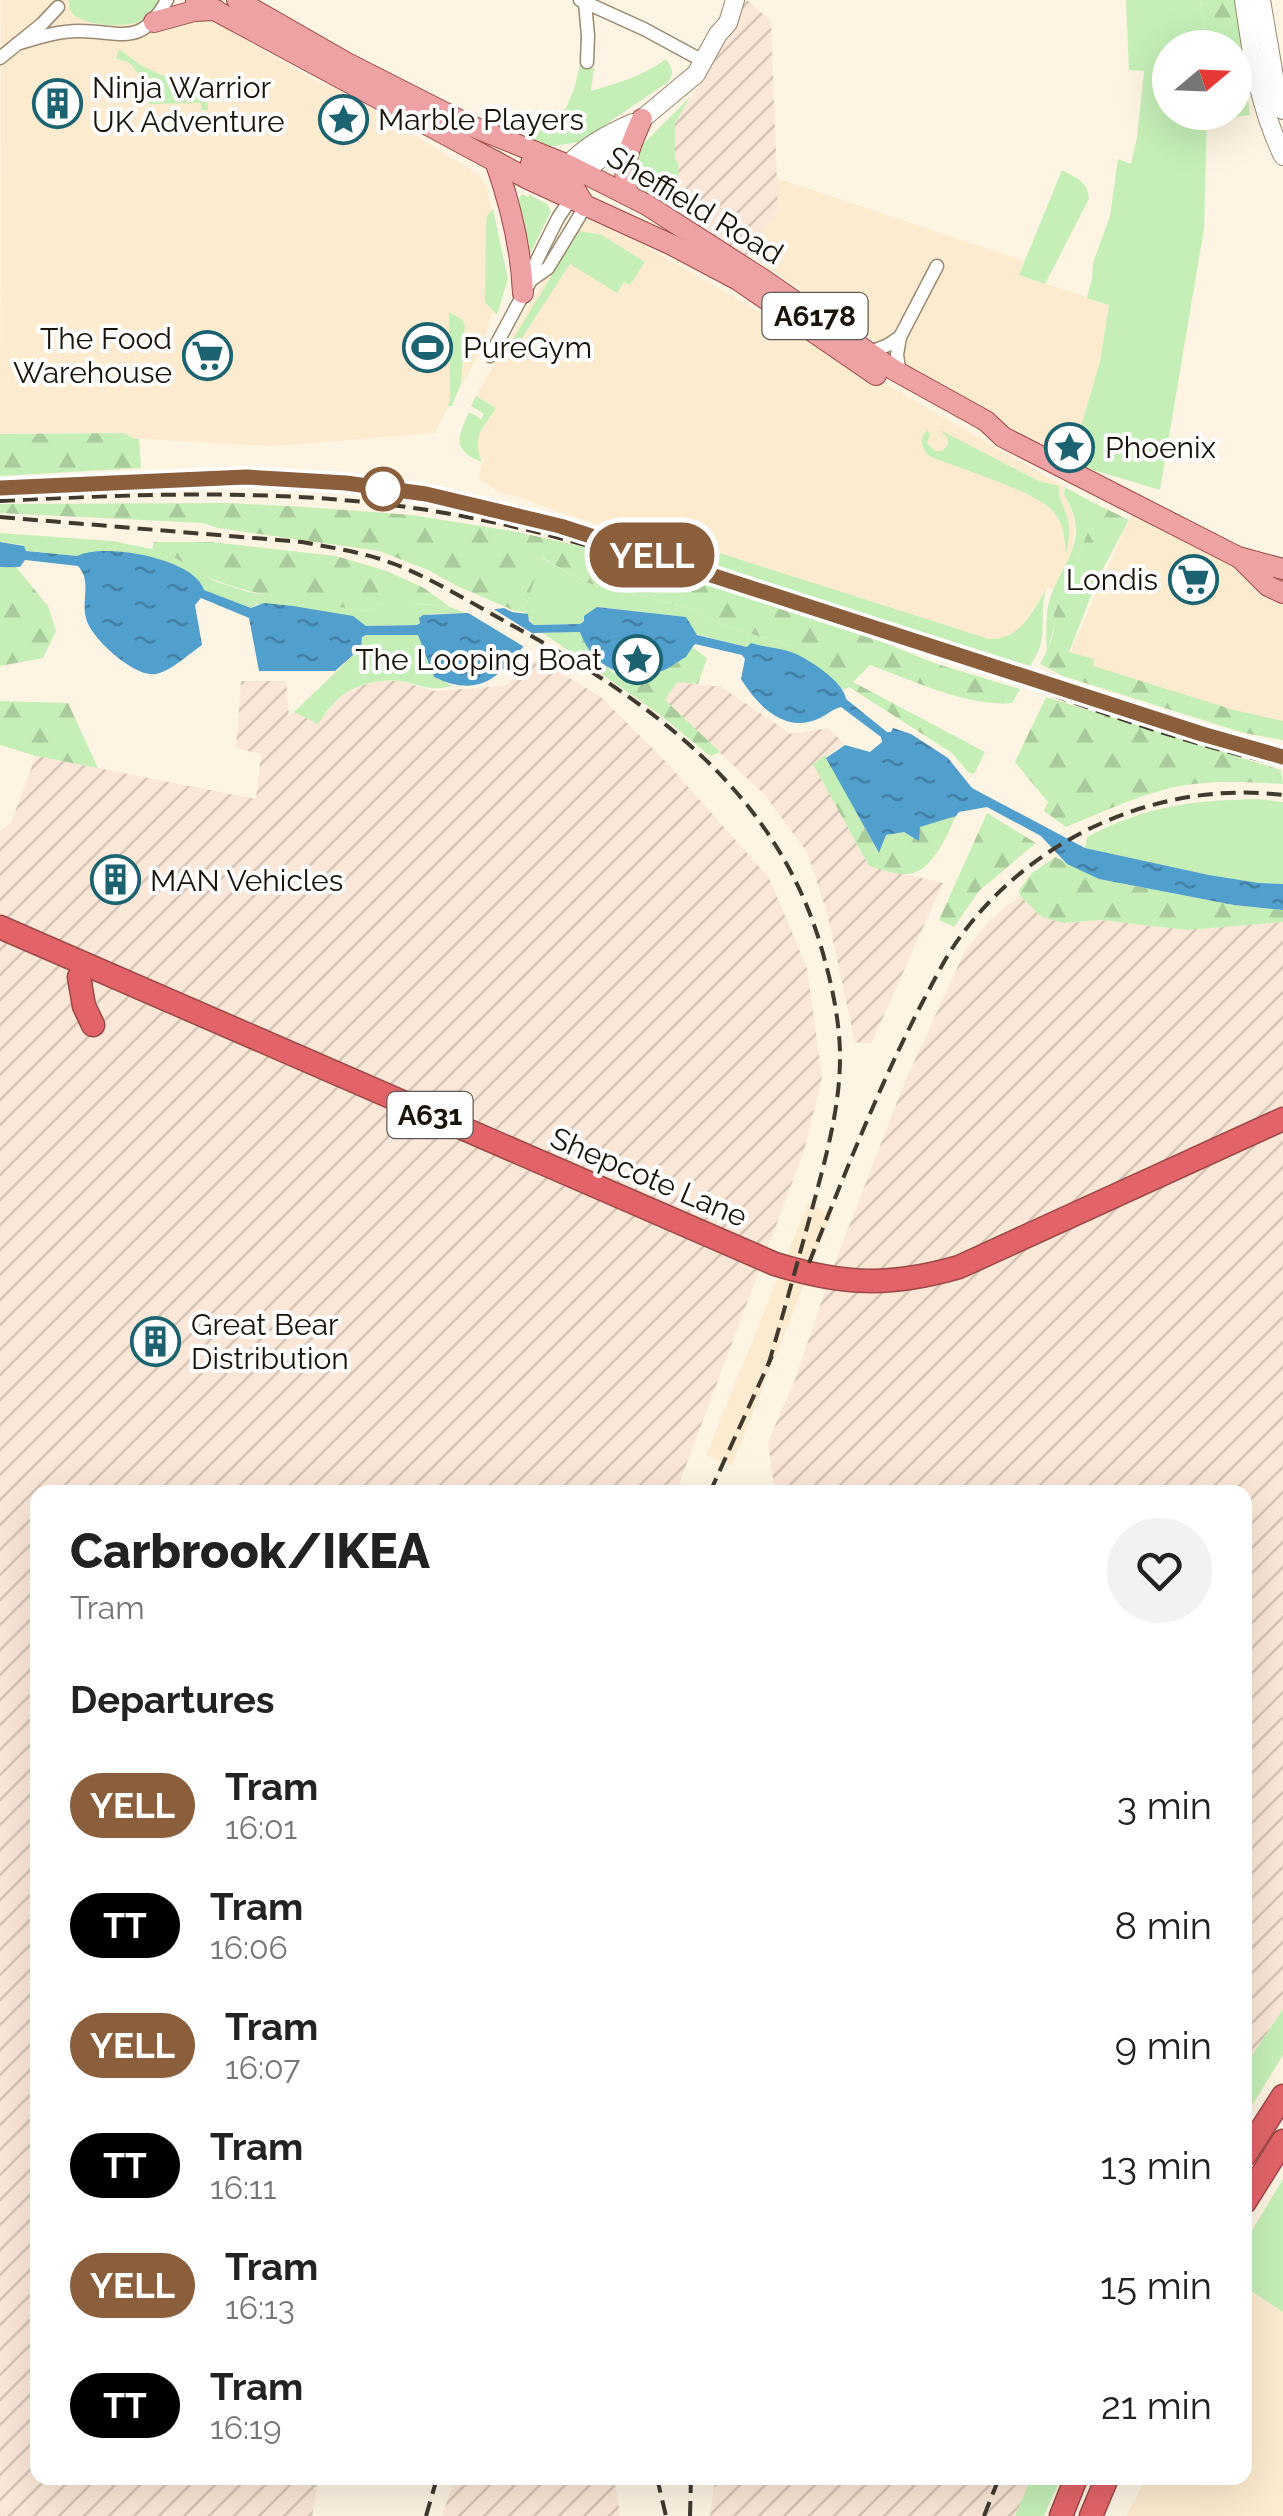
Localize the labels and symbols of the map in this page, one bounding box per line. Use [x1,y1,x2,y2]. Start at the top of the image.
north arrow [1152,30,1252,130]
place label: Ninja Warrior UK Adventure [92,70,285,139]
building icon: Ninja Warrior UK Adventure [31,78,83,130]
place icon: Marble Players [317,93,369,145]
place label: Marble Players [378,102,584,137]
street label: Sheffield Road [601,139,789,271]
road number: A6178 [762,293,868,339]
place label: The Food Warehouse [13,321,172,390]
sports icon: PureGym [402,321,454,373]
supermarket icon: The Food Warehouse [181,329,233,381]
place label: PureGym [463,330,592,365]
place icon: Phoenix [1044,421,1096,473]
place label: Phoenix [1105,430,1216,465]
unlabelled marker [362,468,404,510]
line badge: YELL [582,522,722,588]
supermarket icon: Londis [1167,553,1219,605]
place label: Londis [1066,562,1158,597]
place icon: The Looping Boat [611,633,663,685]
place label: The Looping Boat [355,642,602,677]
building icon: MAN Vehicles [89,854,141,906]
place label: MAN Vehicles [150,863,343,898]
road number: A631 [388,1092,472,1138]
street label: Shepcote Lane [546,1120,752,1234]
place label: Great Bear Distribution [191,1307,349,1376]
building icon: Great Bear Distribution [130,1315,182,1367]

